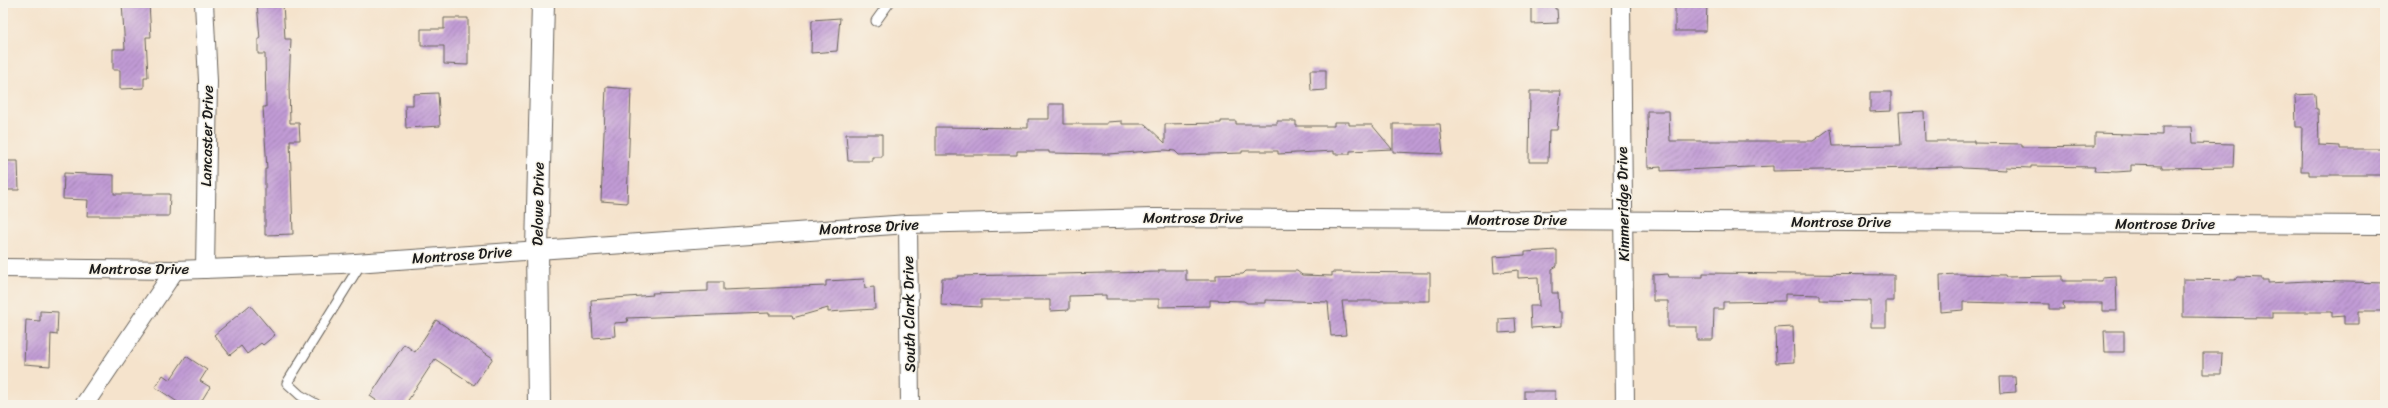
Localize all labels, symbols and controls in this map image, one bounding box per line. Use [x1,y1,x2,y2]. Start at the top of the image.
street label: Lancaster Drive [193,85,221,187]
street label: Kimmeridge Drive [1609,146,1637,262]
street label: Delowe Drive [524,161,552,246]
street label: Montrose Drive [1143,205,1243,231]
street label: Montrose Drive [1467,207,1567,233]
street label: Montrose Drive [1791,209,1891,235]
street label: Montrose Drive [818,211,920,243]
street label: Montrose Drive [2115,211,2215,237]
street label: Montrose Drive [411,239,513,271]
street label: South Clark Drive [895,255,923,372]
street label: Montrose Drive [89,256,189,282]

